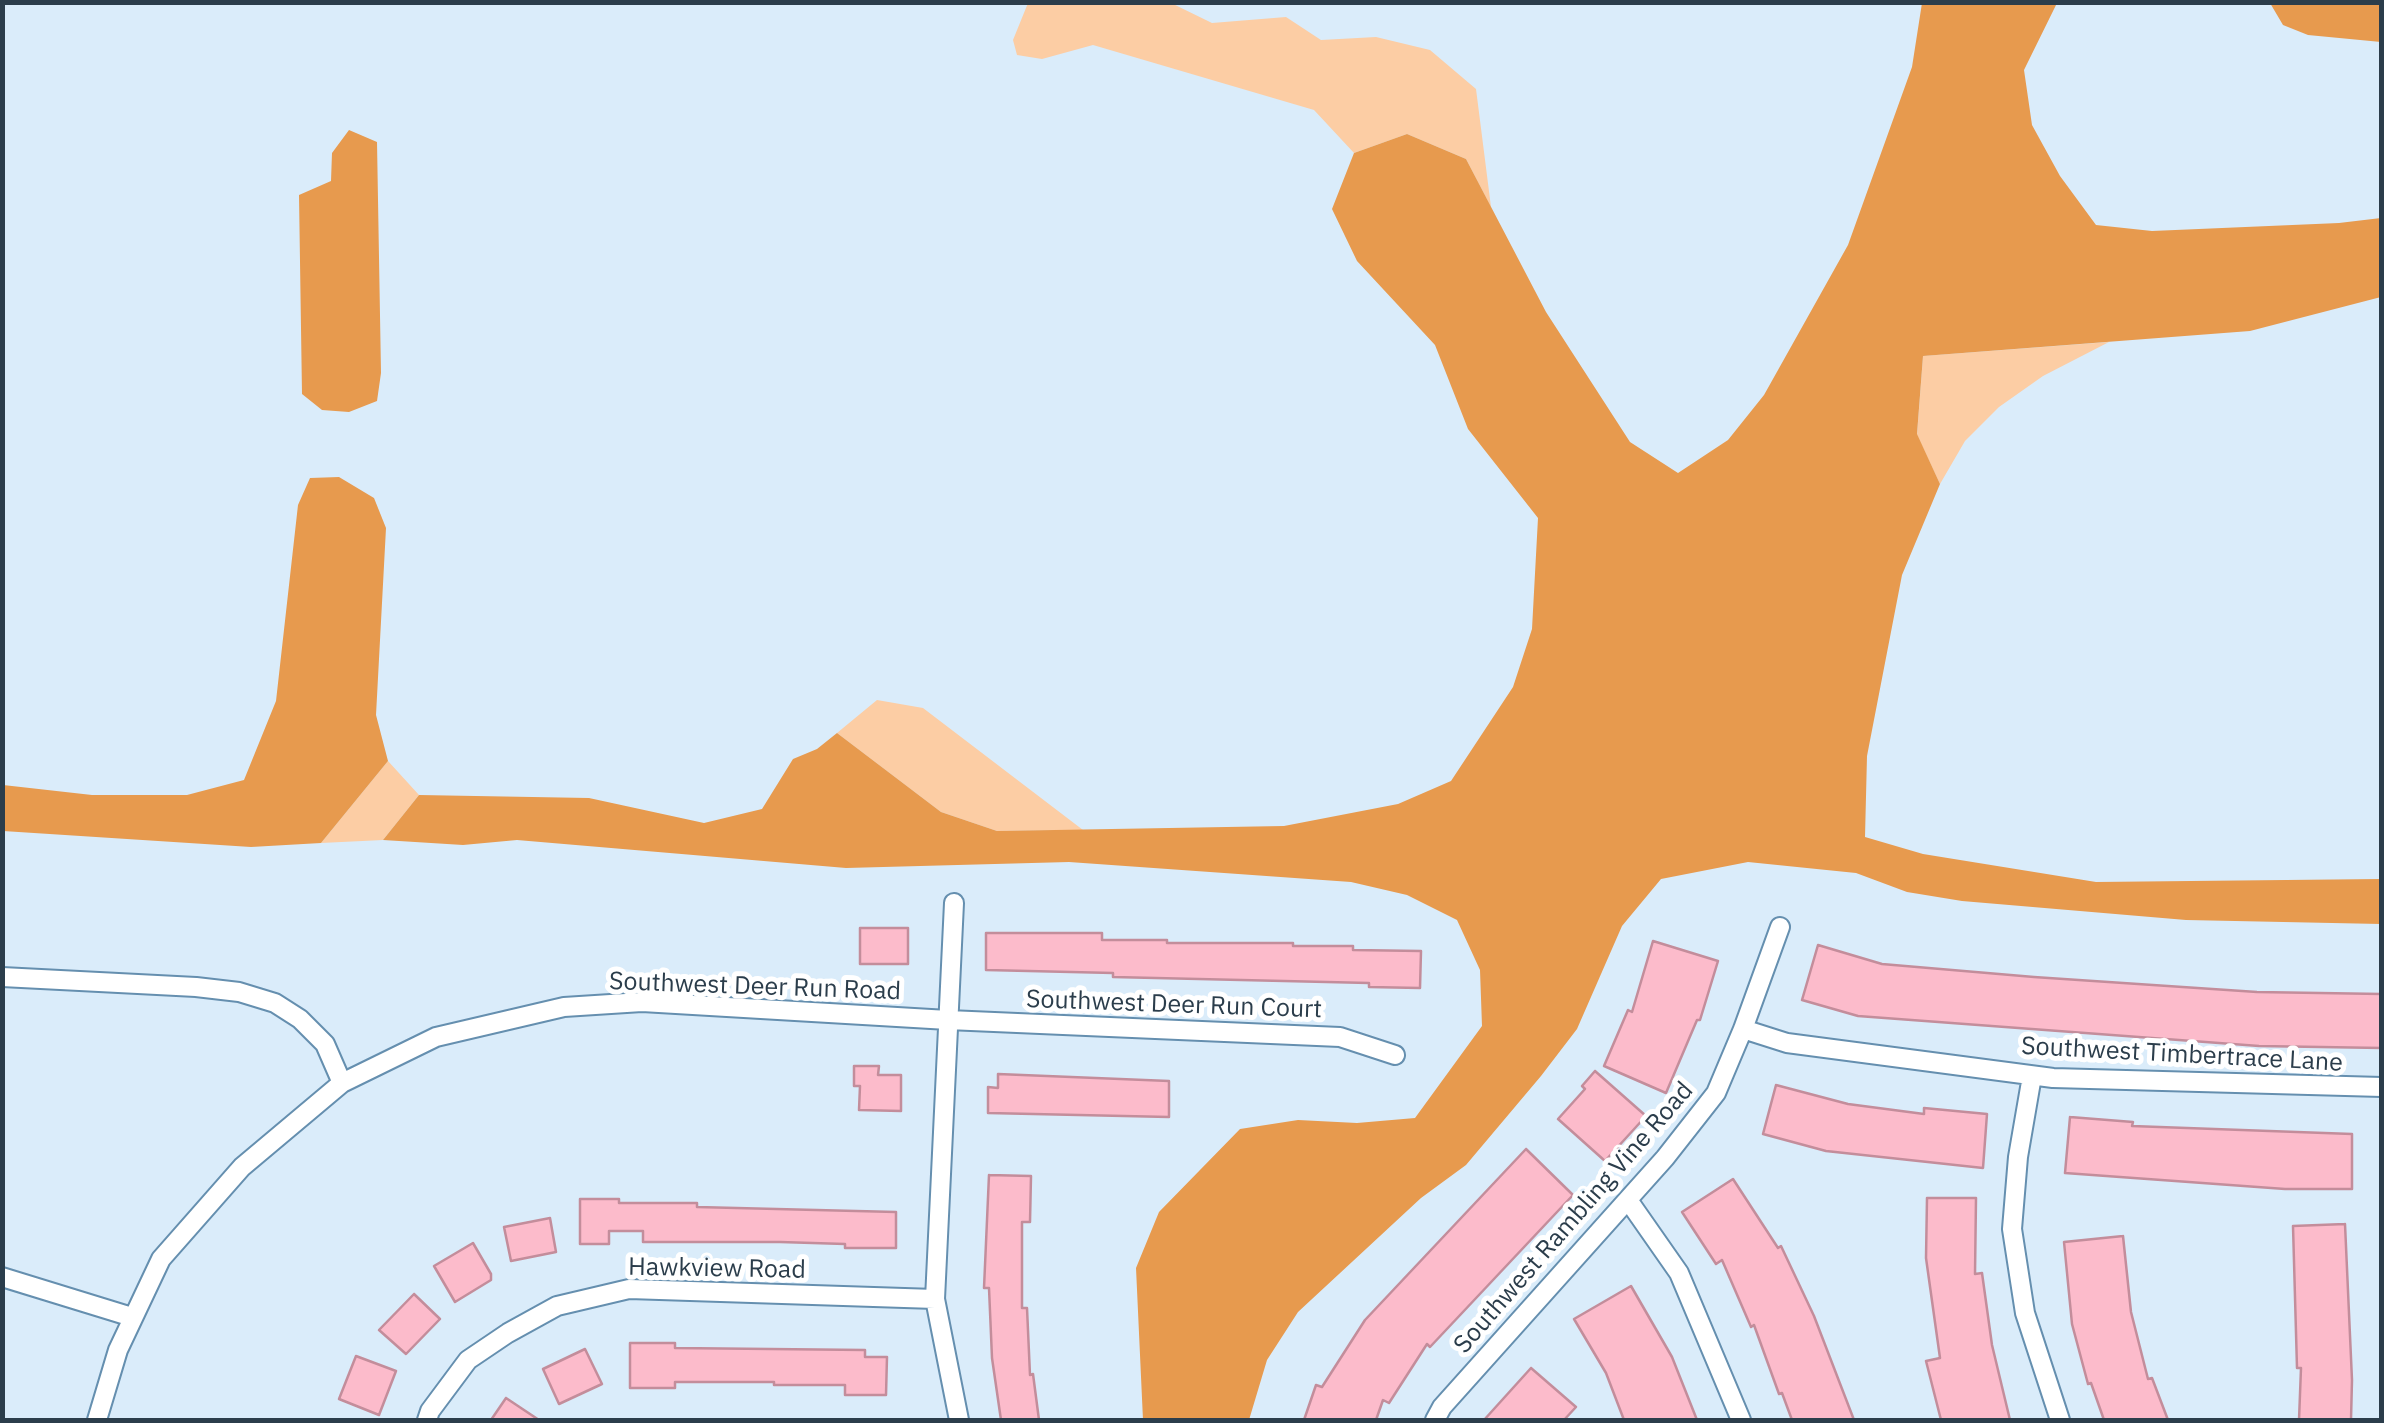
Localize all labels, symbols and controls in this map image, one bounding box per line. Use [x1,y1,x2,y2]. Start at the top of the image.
street label: Southwest Deer Run Road [609,967,901,1007]
street label: Southwest Deer Run Court [1025,985,1323,1025]
street label: Southwest Timbertrace Lane [2020,1032,2344,1078]
street label: Southwest Rambling Vine Road [1448,1076,1700,1360]
street label: Hawkview Road [628,1252,806,1286]

